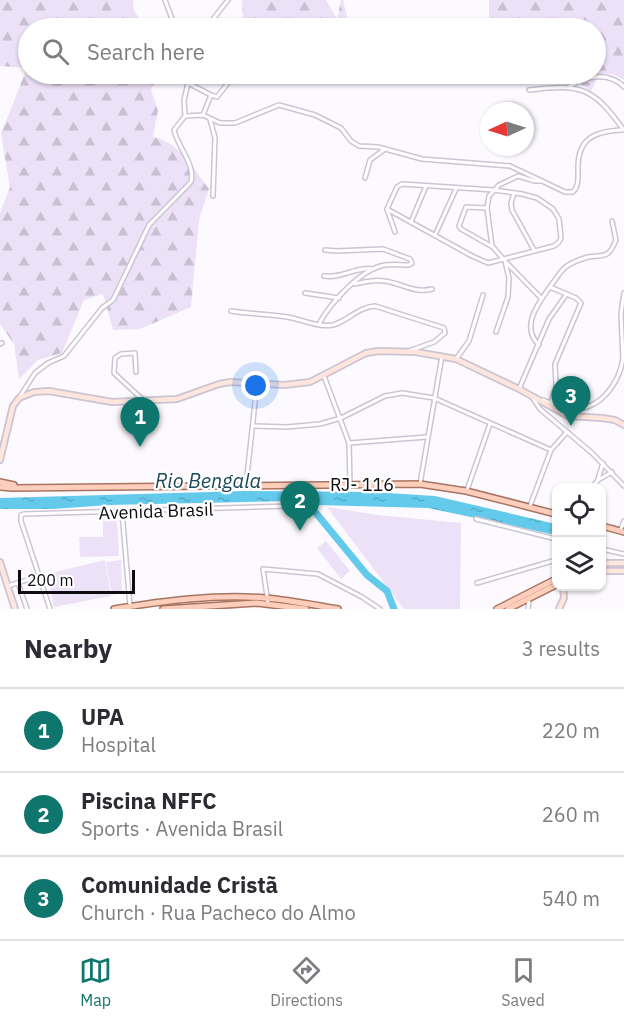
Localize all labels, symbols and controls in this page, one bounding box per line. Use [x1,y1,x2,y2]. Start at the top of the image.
search box [18,18,606,84]
icon: search [39,35,72,68]
text: Search here [87,37,205,66]
north arrow [480,102,534,156]
your location [241,371,270,400]
pin: 3 [552,376,590,426]
pin: 1 [120,398,160,447]
water label: Rio Bengala [155,467,261,494]
street label: RJ- 116 [330,473,394,496]
pin: 2 [280,482,320,531]
map controls [552,483,606,591]
button: locate [552,483,606,537]
street label: Avenida Brasil [98,497,214,524]
button: layers [552,537,606,591]
scale bar [18,567,135,594]
text: 200 m [27,570,74,590]
text: Nearby [24,631,112,665]
text: 3 results [522,635,600,662]
text: UPA [81,702,124,731]
text: 1 [38,717,50,744]
text: 220 m [542,717,600,744]
text: Hospital [81,731,156,758]
text: Piscina NFFC [81,786,217,815]
text: 2 [38,801,50,828]
text: 260 m [542,801,600,828]
text: Sports · Avenida Brasil [81,815,283,842]
text: Comunidade Cristã [81,870,278,899]
text: 3 [38,885,50,912]
text: 540 m [542,885,600,912]
text: Church · Rua Pacheco do Almo [81,899,356,926]
tab: Map [79,954,112,1010]
tab: Directions [270,954,343,1010]
tab: Saved [501,954,545,1010]

